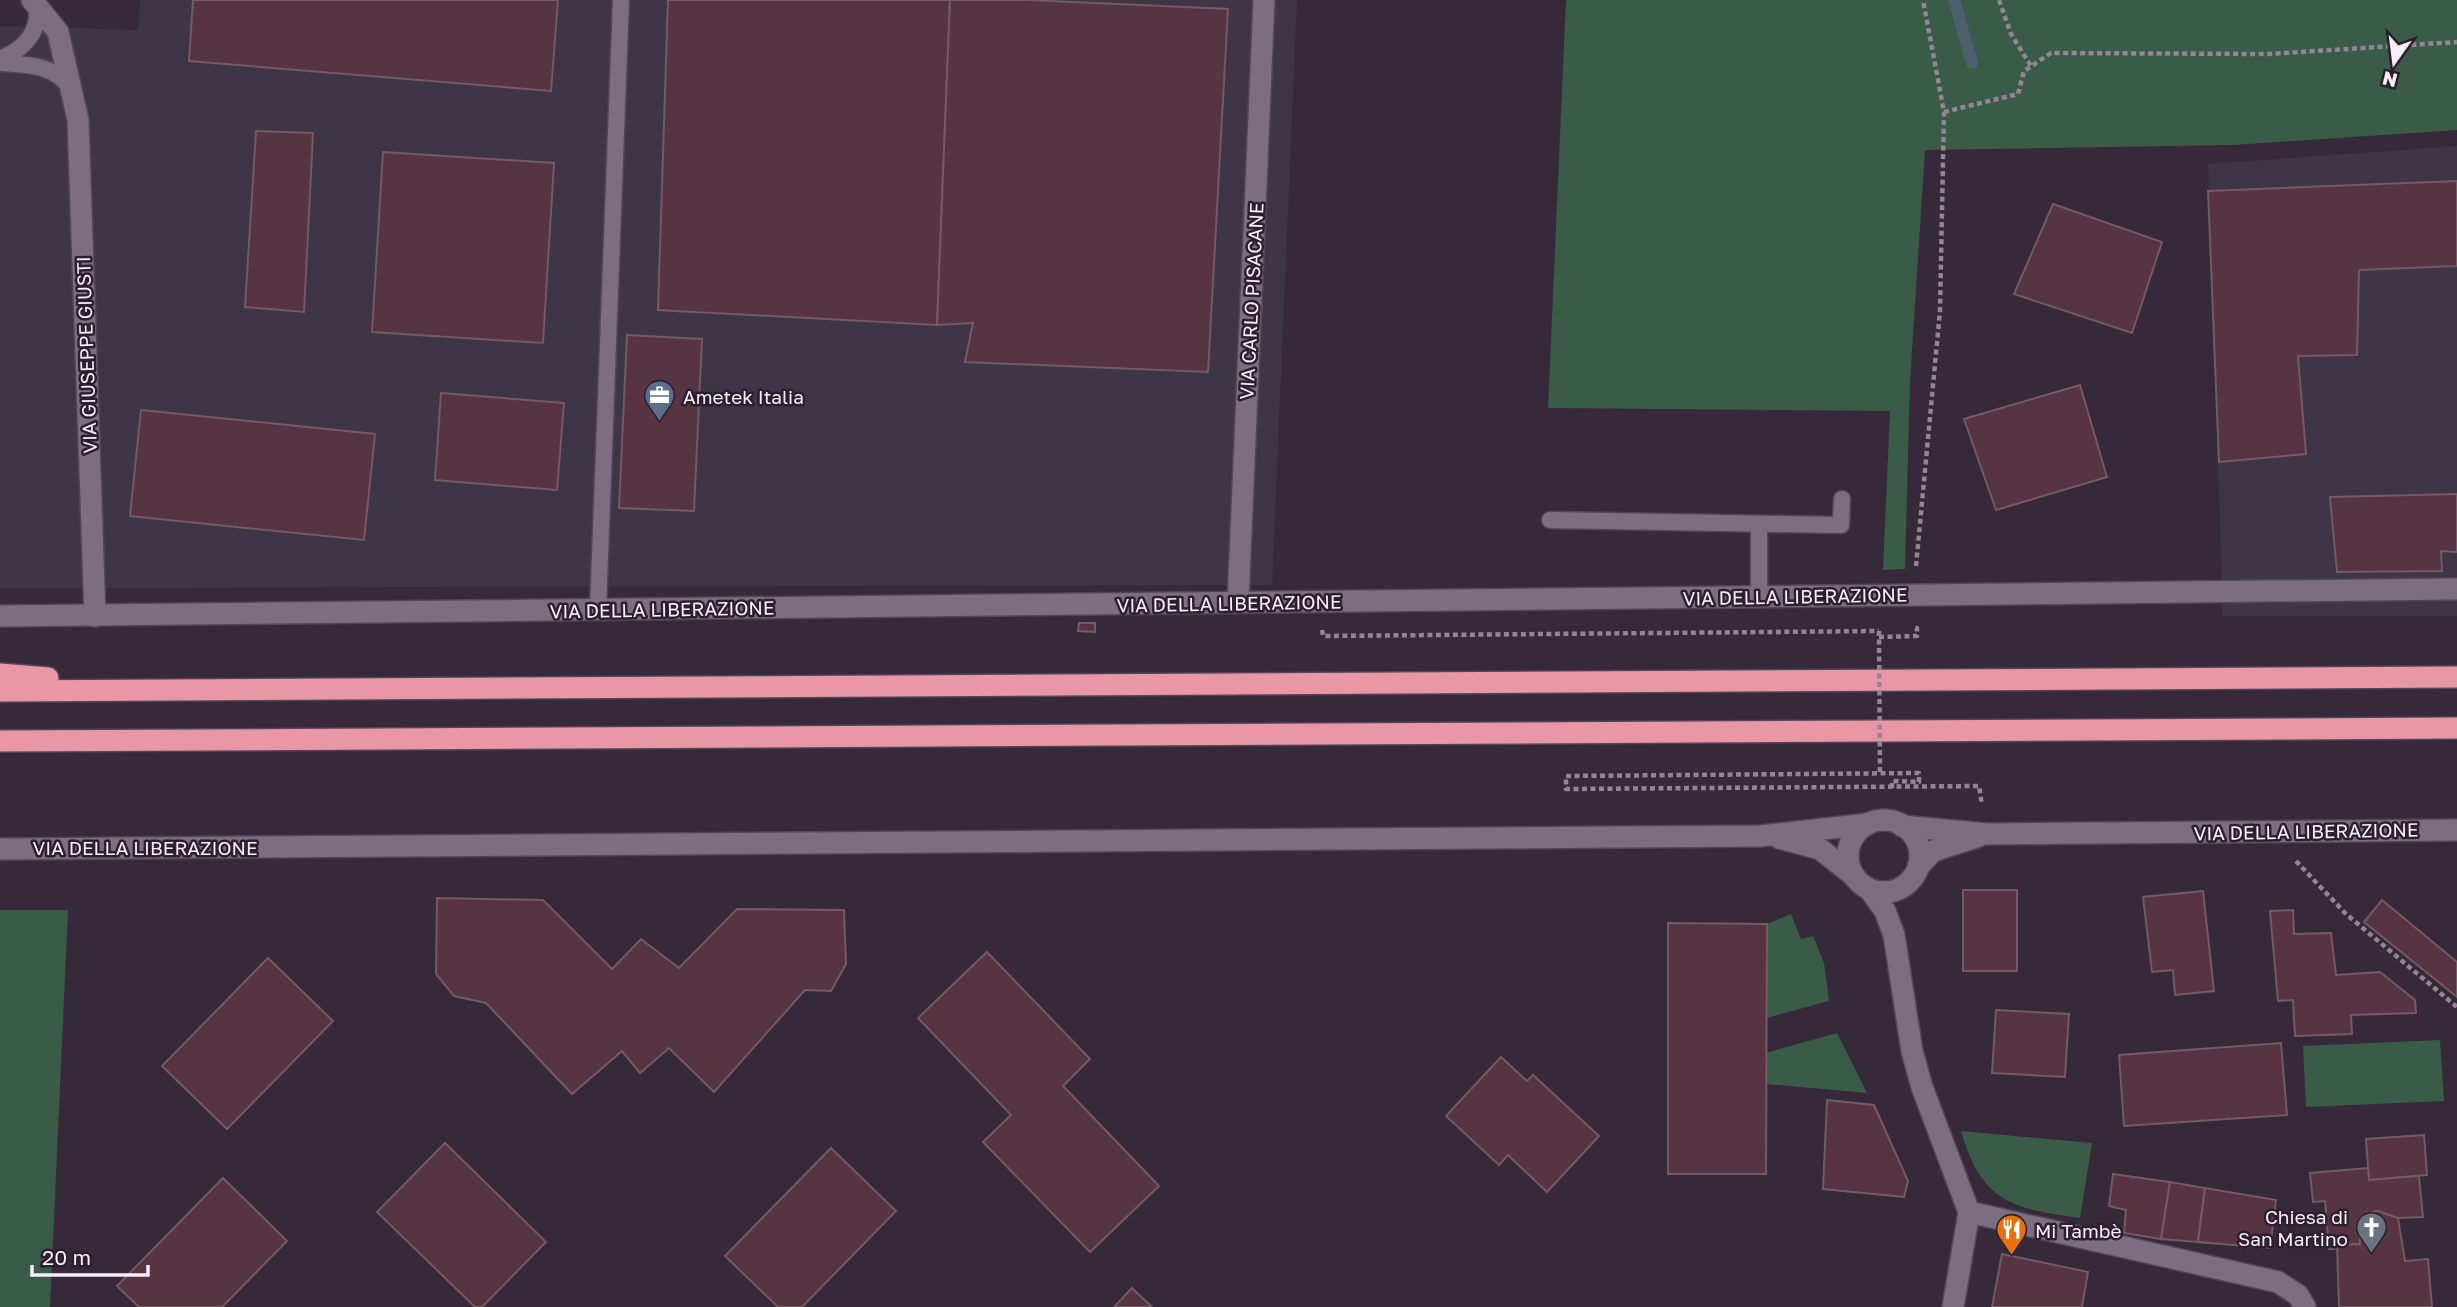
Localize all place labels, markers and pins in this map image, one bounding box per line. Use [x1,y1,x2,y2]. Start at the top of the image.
office icon: Ametek Italia [643,379,677,423]
place label: Ametek Italia [683,385,804,408]
place label: Chiesa di San Martino [2238,1205,2348,1250]
church icon: Chiesa di San Martino [2354,1210,2388,1254]
restaurant icon: Mi Tambè [1995,1213,2029,1257]
place label: Mi Tambè [2035,1219,2122,1242]

